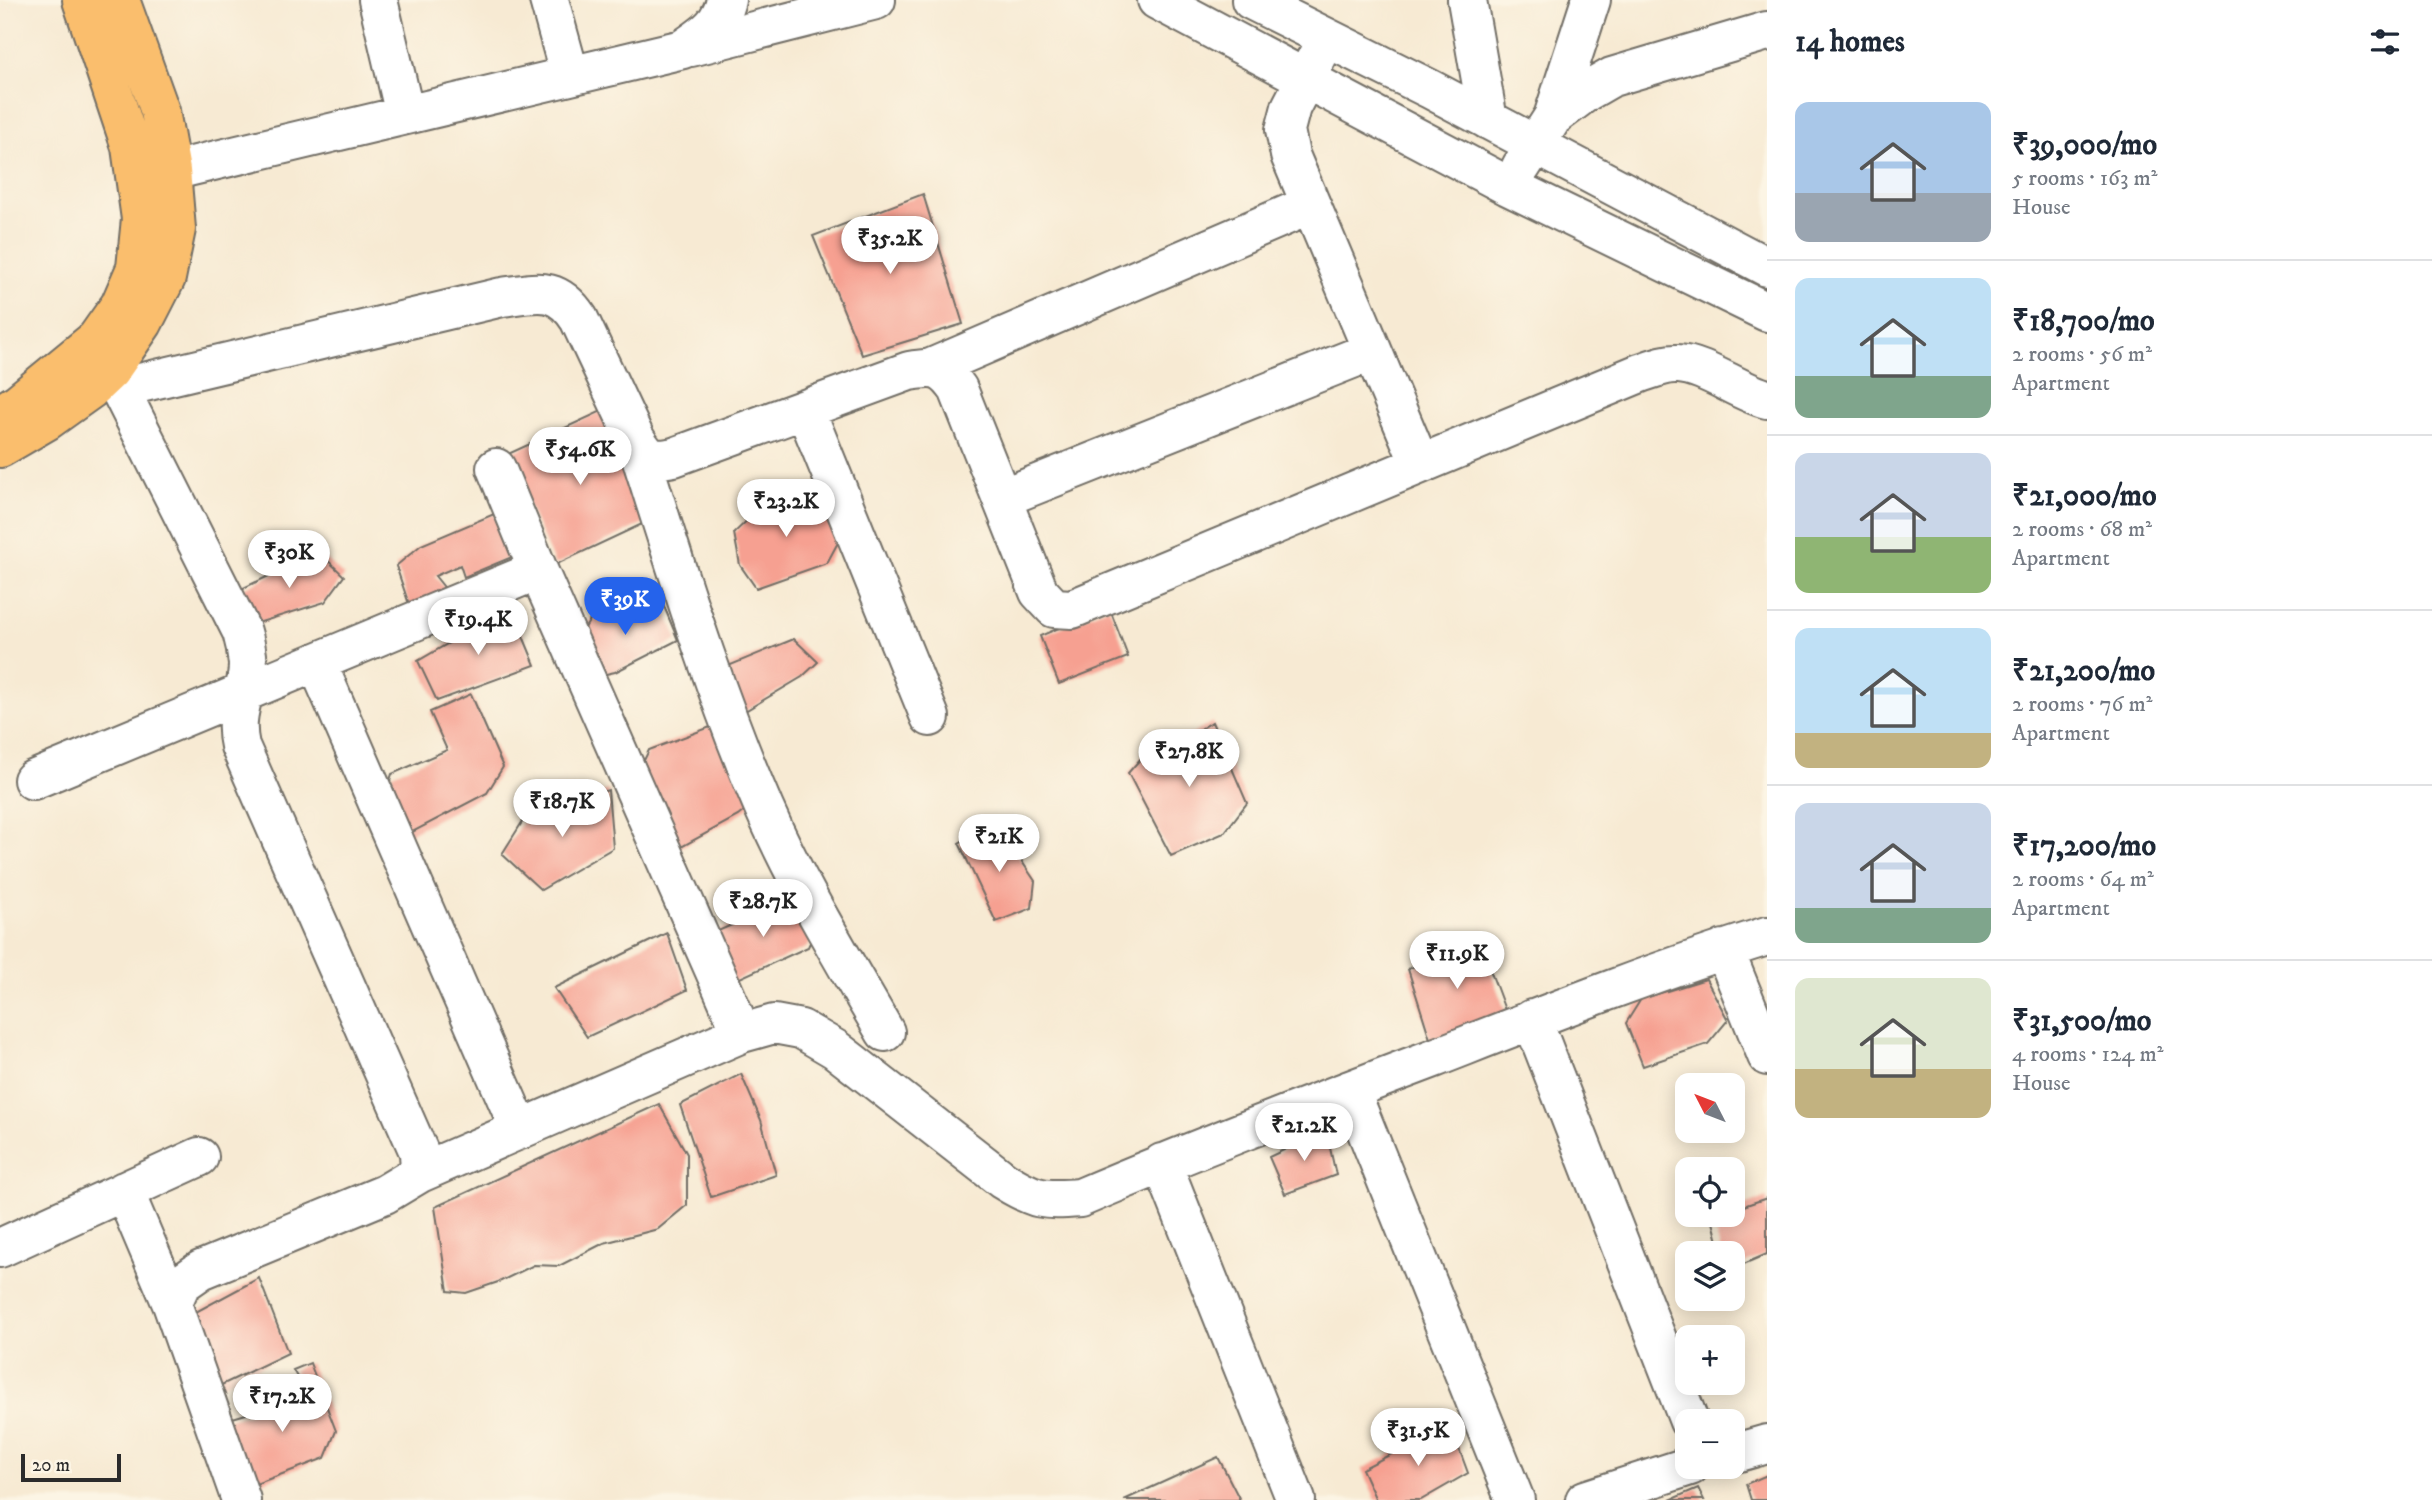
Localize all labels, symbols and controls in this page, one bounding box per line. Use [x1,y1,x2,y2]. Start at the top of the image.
icon: filters [2366,23,2404,61]
text: 14 homes [1795,24,1905,61]
text: ₹39,000/mo [2012,127,2157,164]
icon: home [1851,130,1935,214]
text: 5 rooms · 163 m² [2012,164,2158,193]
text: House [2012,193,2070,222]
pin: ₹35.2K [833,216,947,276]
text: ₹35.2K [857,224,923,253]
text: ₹18,700/mo [2012,303,2155,340]
icon: home [1851,306,1935,390]
text: 2 rooms · 56 m² [2012,340,2152,369]
text: Apartment [2012,369,2110,398]
pin: ₹54.6K [523,428,637,487]
text: ₹54.6K [545,435,615,464]
text: ₹21,000/mo [2012,478,2157,515]
pin: ₹23.2K [729,480,843,539]
icon: home [1851,481,1935,565]
text: ₹23.2K [753,487,819,516]
text: 2 rooms · 68 m² [2012,515,2152,544]
pin: ₹30K [248,530,330,590]
text: ₹30K [264,538,314,567]
text: Apartment [2012,544,2110,573]
pin: ₹39K [584,578,666,637]
text: ₹39K [600,585,650,614]
pin: ₹19.4K [421,598,535,657]
text: ₹19.4K [444,605,512,634]
text: ₹21,200/mo [2012,653,2155,690]
icon: home [1851,656,1935,740]
text: 2 rooms · 76 m² [2012,690,2152,719]
text: Apartment [2012,719,2110,748]
pin: ₹27.8K [1132,730,1246,789]
text: ₹27.8K [1154,737,1224,766]
pin: ₹18.7K [505,780,619,839]
text: ₹18.7K [529,787,595,816]
pin: ₹21K [958,814,1040,874]
text: ₹21K [974,822,1024,851]
text: ₹17,200/mo [2012,828,2156,865]
icon: home [1851,831,1935,915]
text: 2 rooms · 64 m² [2012,865,2154,894]
pin: ₹28.7K [706,880,820,939]
text: ₹28.7K [729,887,797,916]
text: Apartment [2012,894,2110,923]
pin: ₹11.9K [1400,932,1514,991]
text: ₹11.9K [1425,939,1489,968]
text: ₹31,500/mo [2012,1003,2151,1040]
icon: home [1851,1006,1935,1090]
text: 4 rooms · 124 m² [2012,1040,2163,1069]
text: House [2012,1069,2070,1098]
north arrow [1675,1073,1745,1143]
map controls [1675,1073,1745,1479]
pin: ₹21.2K [1247,1104,1361,1163]
text: ₹21.2K [1271,1111,1337,1140]
button: locate [1675,1157,1745,1227]
button: layers [1675,1241,1745,1311]
button: + [1675,1325,1745,1395]
pin: ₹17.2K [225,1374,339,1434]
text: ₹17.2K [249,1382,315,1411]
pin: ₹31.5K [1361,1408,1475,1468]
button: − [1675,1409,1745,1479]
text: ₹31.5K [1387,1416,1449,1445]
scale bar [21,1451,121,1483]
text: 20 m [32,1454,70,1477]

